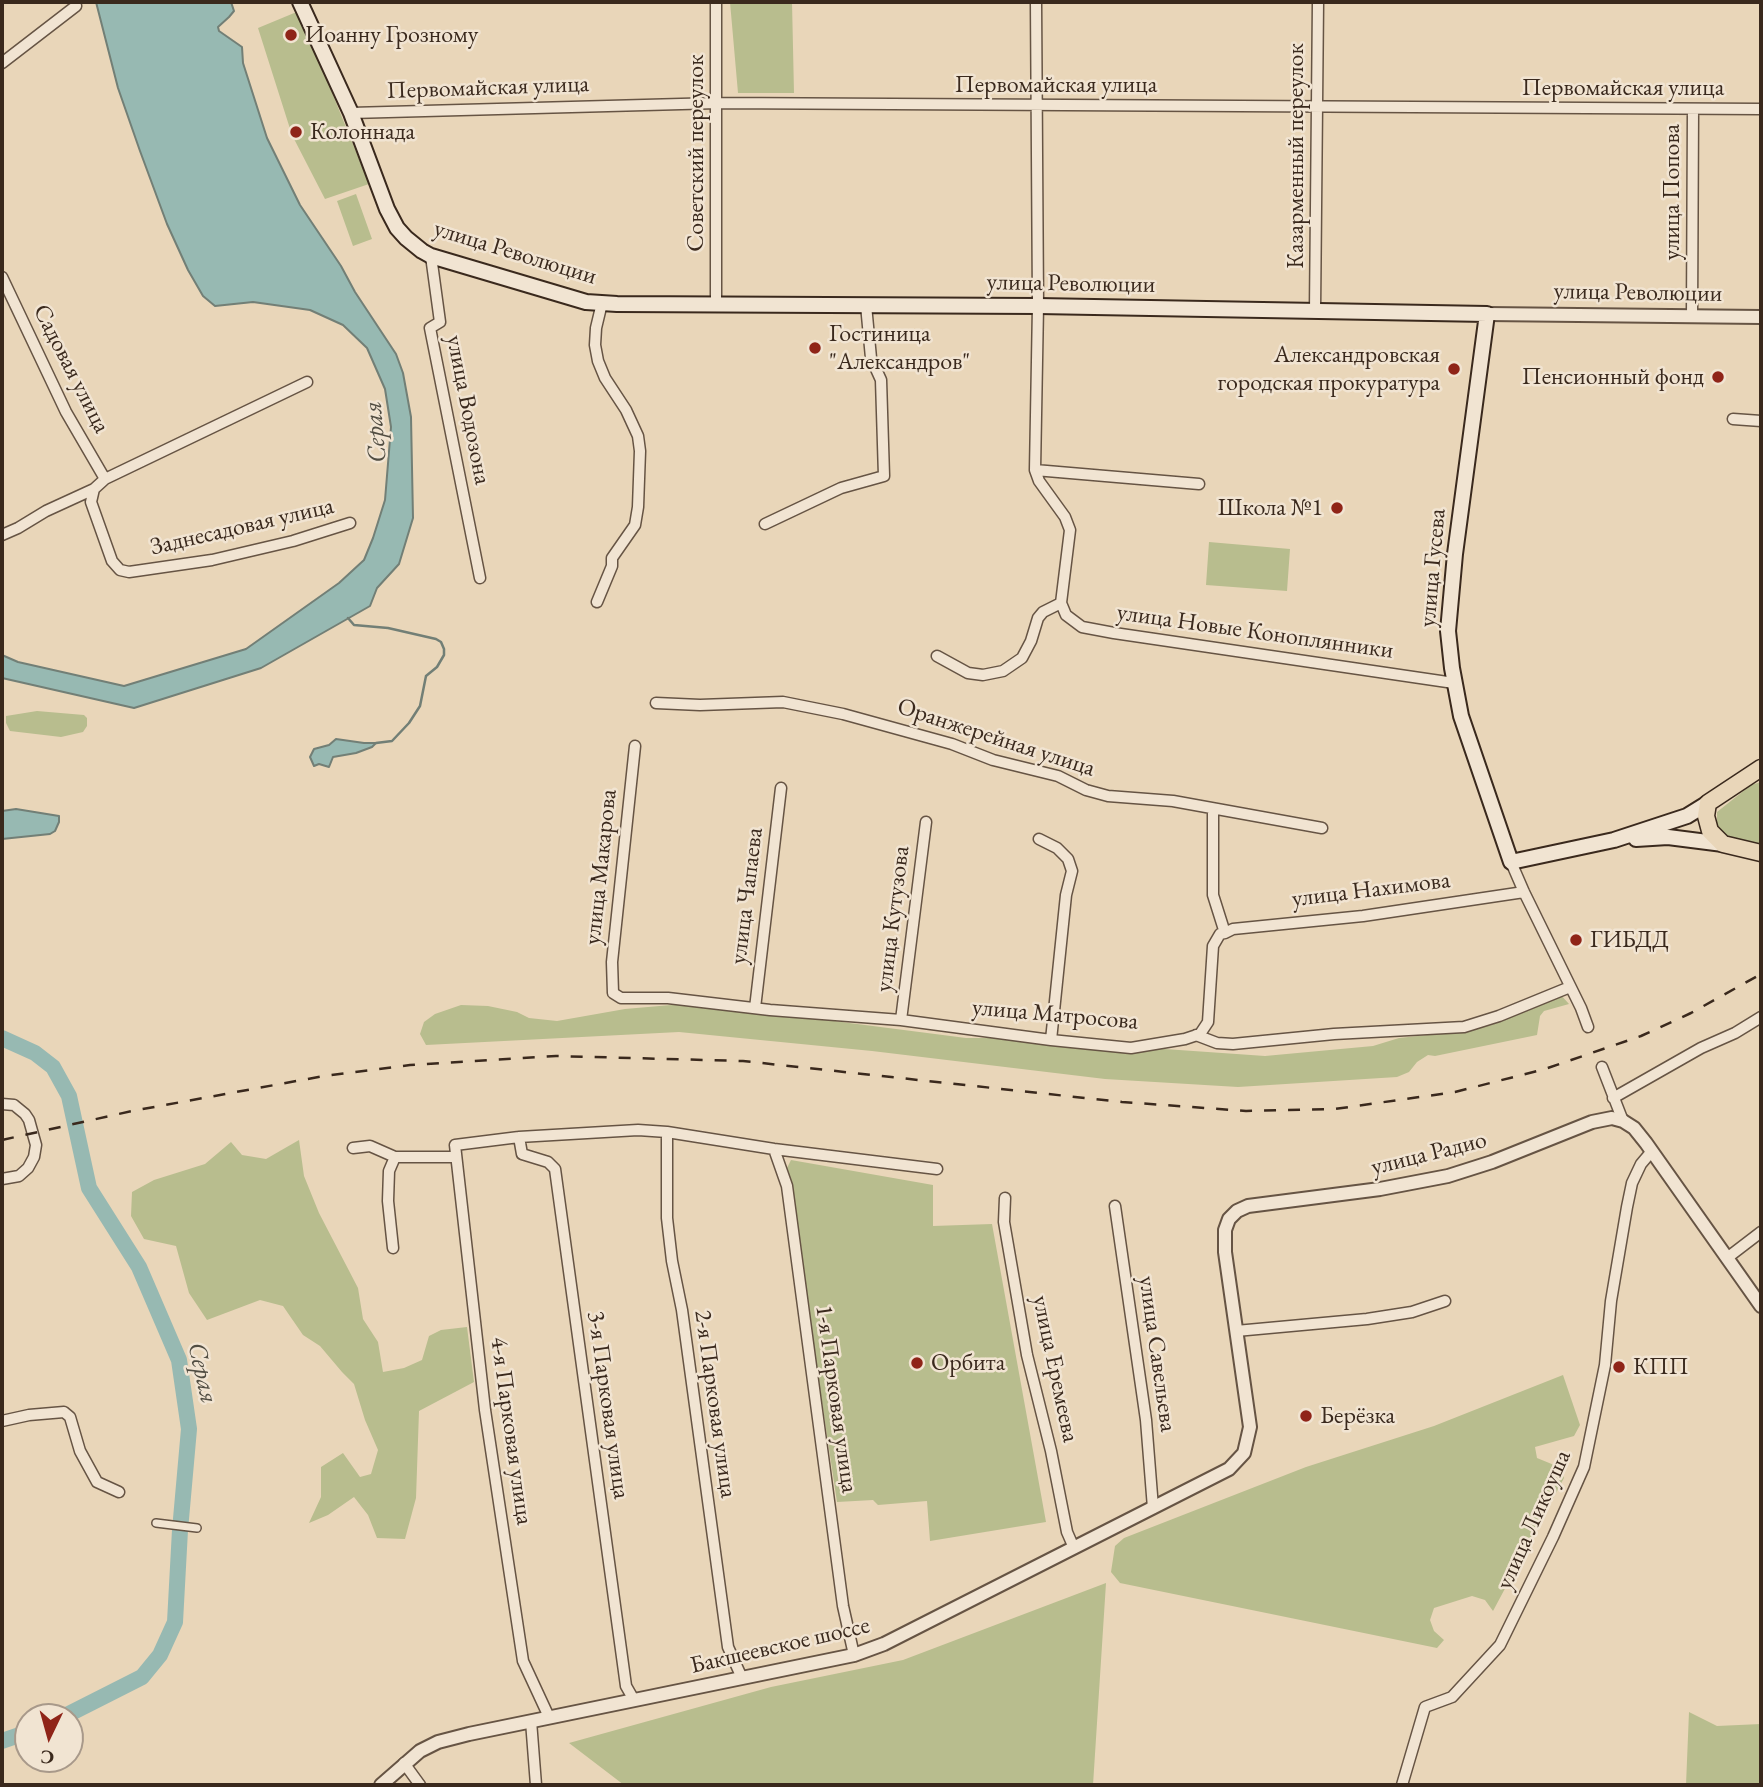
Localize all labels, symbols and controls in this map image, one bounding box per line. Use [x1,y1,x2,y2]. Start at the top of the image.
place label: Иоанну Грозному [305,21,478,49]
marker: Иоанну Грозному [283,27,299,43]
street label: Казарменный переулок [1282,43,1310,269]
street label: Советский переулок [682,54,710,252]
street label: Первомайская улица [386,70,590,106]
street label: Первомайская улица [955,71,1157,99]
street label: Первомайская улица [1522,74,1724,102]
place label: Колоннада [310,118,415,146]
marker: Колоннада [288,124,304,140]
street label: улица Попова [1658,124,1686,260]
street label: улица Революции [430,215,600,291]
street label: улица Революции [986,268,1156,300]
street label: улица Революции [1553,277,1723,309]
street label: Садовая улица [26,300,116,438]
place label: Гостиница "Александров" [829,320,970,376]
street label: улица Водозона [439,333,497,487]
marker: Гостиница "Александров" [807,340,823,356]
place label: Александровская городская прокуратура [1217,341,1440,397]
marker: Александровская городская прокуратура [1446,361,1462,377]
place label: Пенсионный фонд [1522,363,1704,391]
marker: Пенсионный фонд [1710,369,1726,385]
water label: Серая [358,400,394,464]
street label: Заднесадовая улица [147,492,337,562]
place label: Школа №1 [1218,494,1323,522]
marker: Школа №1 [1329,500,1345,516]
street label: улица Гусева [1413,508,1453,628]
street label: улица Новые Коноплянники [1115,598,1395,666]
street label: Оранжерейная улица [893,692,1099,784]
street label: улица Макарова [579,788,623,946]
street label: улица Чапаева [724,826,770,966]
street label: улица Кутузова [870,844,916,994]
street label: улица Нахимова [1290,866,1452,914]
place label: ГИБДД [1590,926,1669,954]
marker: ГИБДД [1568,932,1584,948]
street label: улица Матросова [971,993,1139,1037]
street label: улица Радио [1368,1126,1490,1182]
street label: улица Савельева [1132,1274,1182,1434]
street label: улица Еремеева [1025,1293,1085,1445]
street label: 1-я Парковая улица [809,1303,863,1495]
street label: 2-я Парковая улица [688,1308,742,1500]
street label: 3-я Парковая улица [581,1309,635,1501]
street label: 4-я Парковая улица [484,1335,538,1527]
water label: Серая [180,1339,224,1407]
place label: Орбита [931,1349,1005,1377]
place label: КПП [1633,1353,1689,1381]
marker: Орбита [909,1355,925,1371]
marker: КПП [1611,1359,1627,1375]
place label: Берёзка [1320,1402,1395,1430]
marker: Берёзка [1298,1408,1314,1424]
street label: улица Ликоуша [1490,1446,1578,1594]
street label: Бакшеевское шоссе [687,1611,873,1681]
north arrow [14,1703,84,1773]
text: С [40,1744,55,1770]

